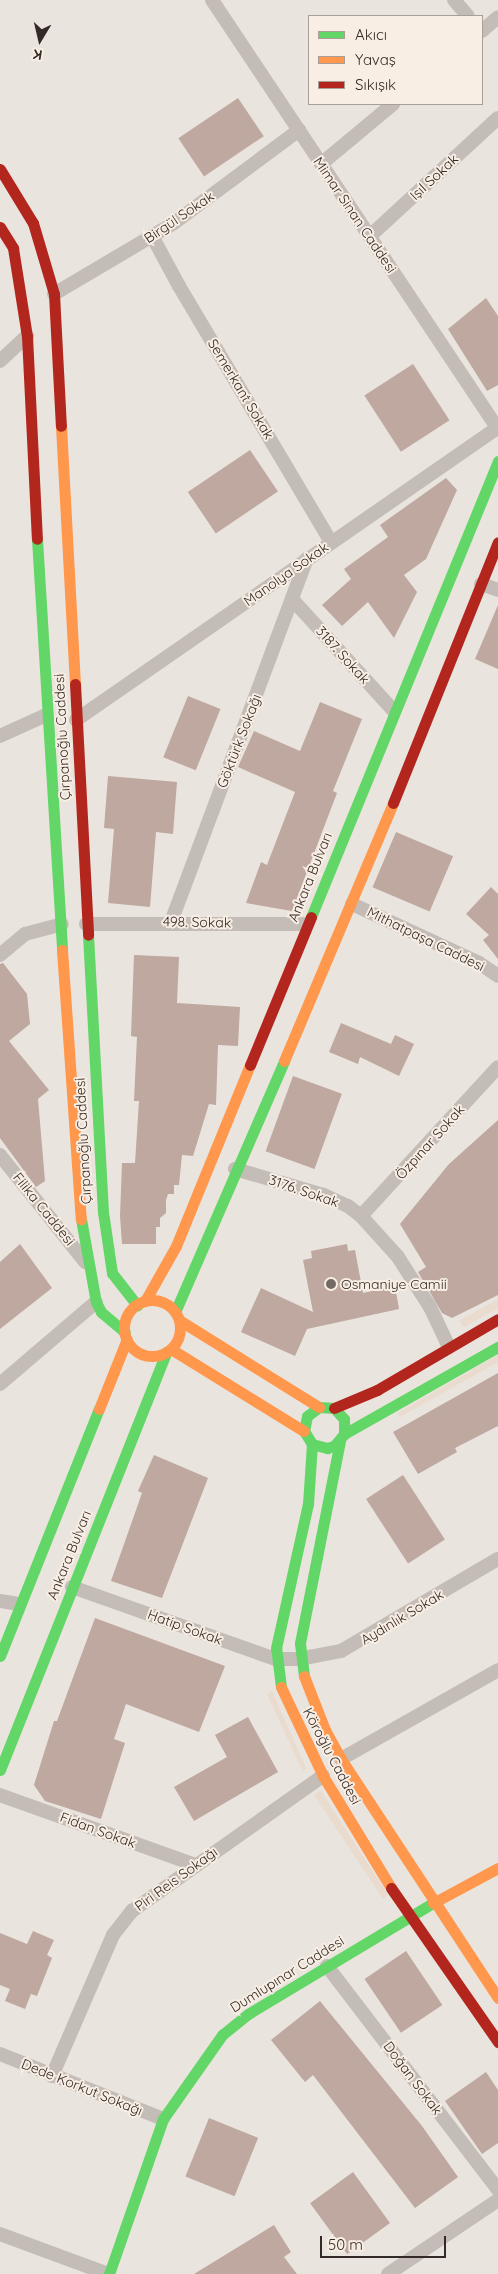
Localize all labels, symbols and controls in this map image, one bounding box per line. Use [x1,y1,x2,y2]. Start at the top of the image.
north arrow [15,15,65,65]
legend [308,15,483,105]
text: Akıcı [355,25,387,44]
text: K [32,45,44,64]
text: Yavaş [355,50,396,69]
text: Sıkışık [355,75,396,94]
street label: Işıl Sokak [406,150,462,204]
street label: Mimar Sinan Caddesi [310,154,400,276]
street label: Birgül Sokak [141,187,217,247]
street label: Semerkant Sokak [204,336,278,442]
street label: Manolya Sokak [240,539,332,609]
street label: 3187. Sokak [313,623,373,687]
street label: Çırpanoğlu Caddesi [50,673,74,801]
street label: Göktürk Sokağı [213,692,265,790]
street label: Ankara Bulvarı [284,830,336,924]
street label: Mithatpaşa Caddesi [365,903,487,975]
street label: 498. Sokak [163,913,231,931]
street label: Çırpanoğlu Caddesi [71,1077,95,1205]
street label: Özpınar Sokak [392,1101,468,1183]
street label: Filika Caddesi [9,1169,79,1249]
street label: 3176. Sokak [267,1171,341,1211]
place label: Osmaniye Camii [341,1276,447,1292]
marker: Osmaniye Camii [325,1278,337,1290]
street label: Ankara Bulvarı [43,1508,95,1602]
street label: Aydınlık Sokak [358,1586,446,1648]
street label: Hatip Sokak [145,1606,225,1648]
street label: Köroğlu Caddesi [299,1705,365,1807]
street label: Fidan Sokak [58,1809,138,1851]
street label: Piri Reis Sokağı [131,1843,221,1915]
street label: Dumlupınar Caddesi [227,1932,347,2016]
street label: Doğan Sokak [380,2038,446,2118]
street label: Dede Korkut Sokağı [19,2055,145,2119]
scale bar [323,2226,449,2258]
text: 50 m [328,2235,363,2254]

